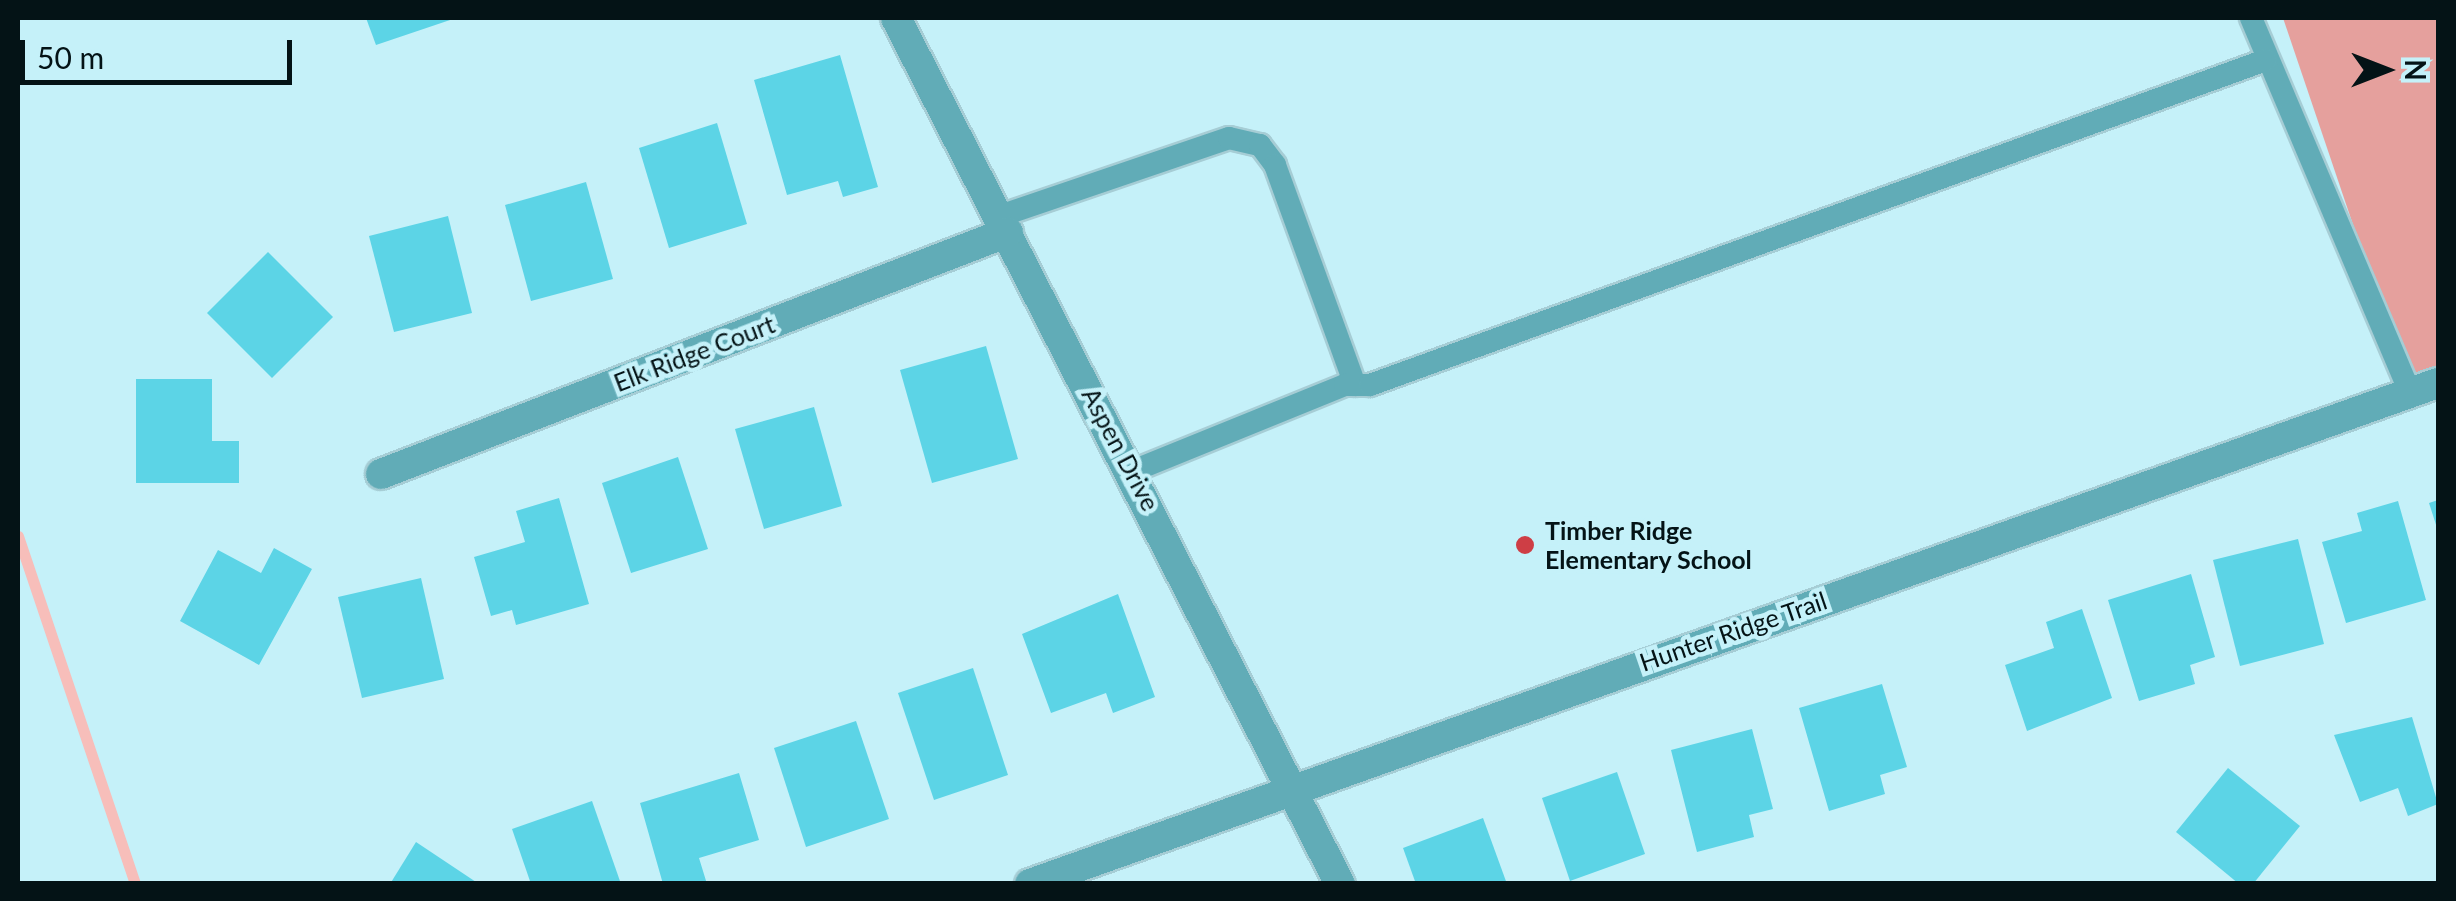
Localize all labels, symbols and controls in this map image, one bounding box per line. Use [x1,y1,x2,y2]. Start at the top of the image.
scale bar [25,20,298,82]
north arrow [2336,20,2436,120]
text: 50 m [37,39,104,75]
text: N [2399,59,2433,81]
street label: Elk Ridge Court [609,309,779,397]
street label: Aspen Drive [1076,382,1166,516]
place label: Timber Ridge Elementary School [1545,516,1752,575]
marker: Timber Ridge Elementary School [1514,534,1536,556]
street label: Hunter Ridge Trail [1635,585,1831,677]

